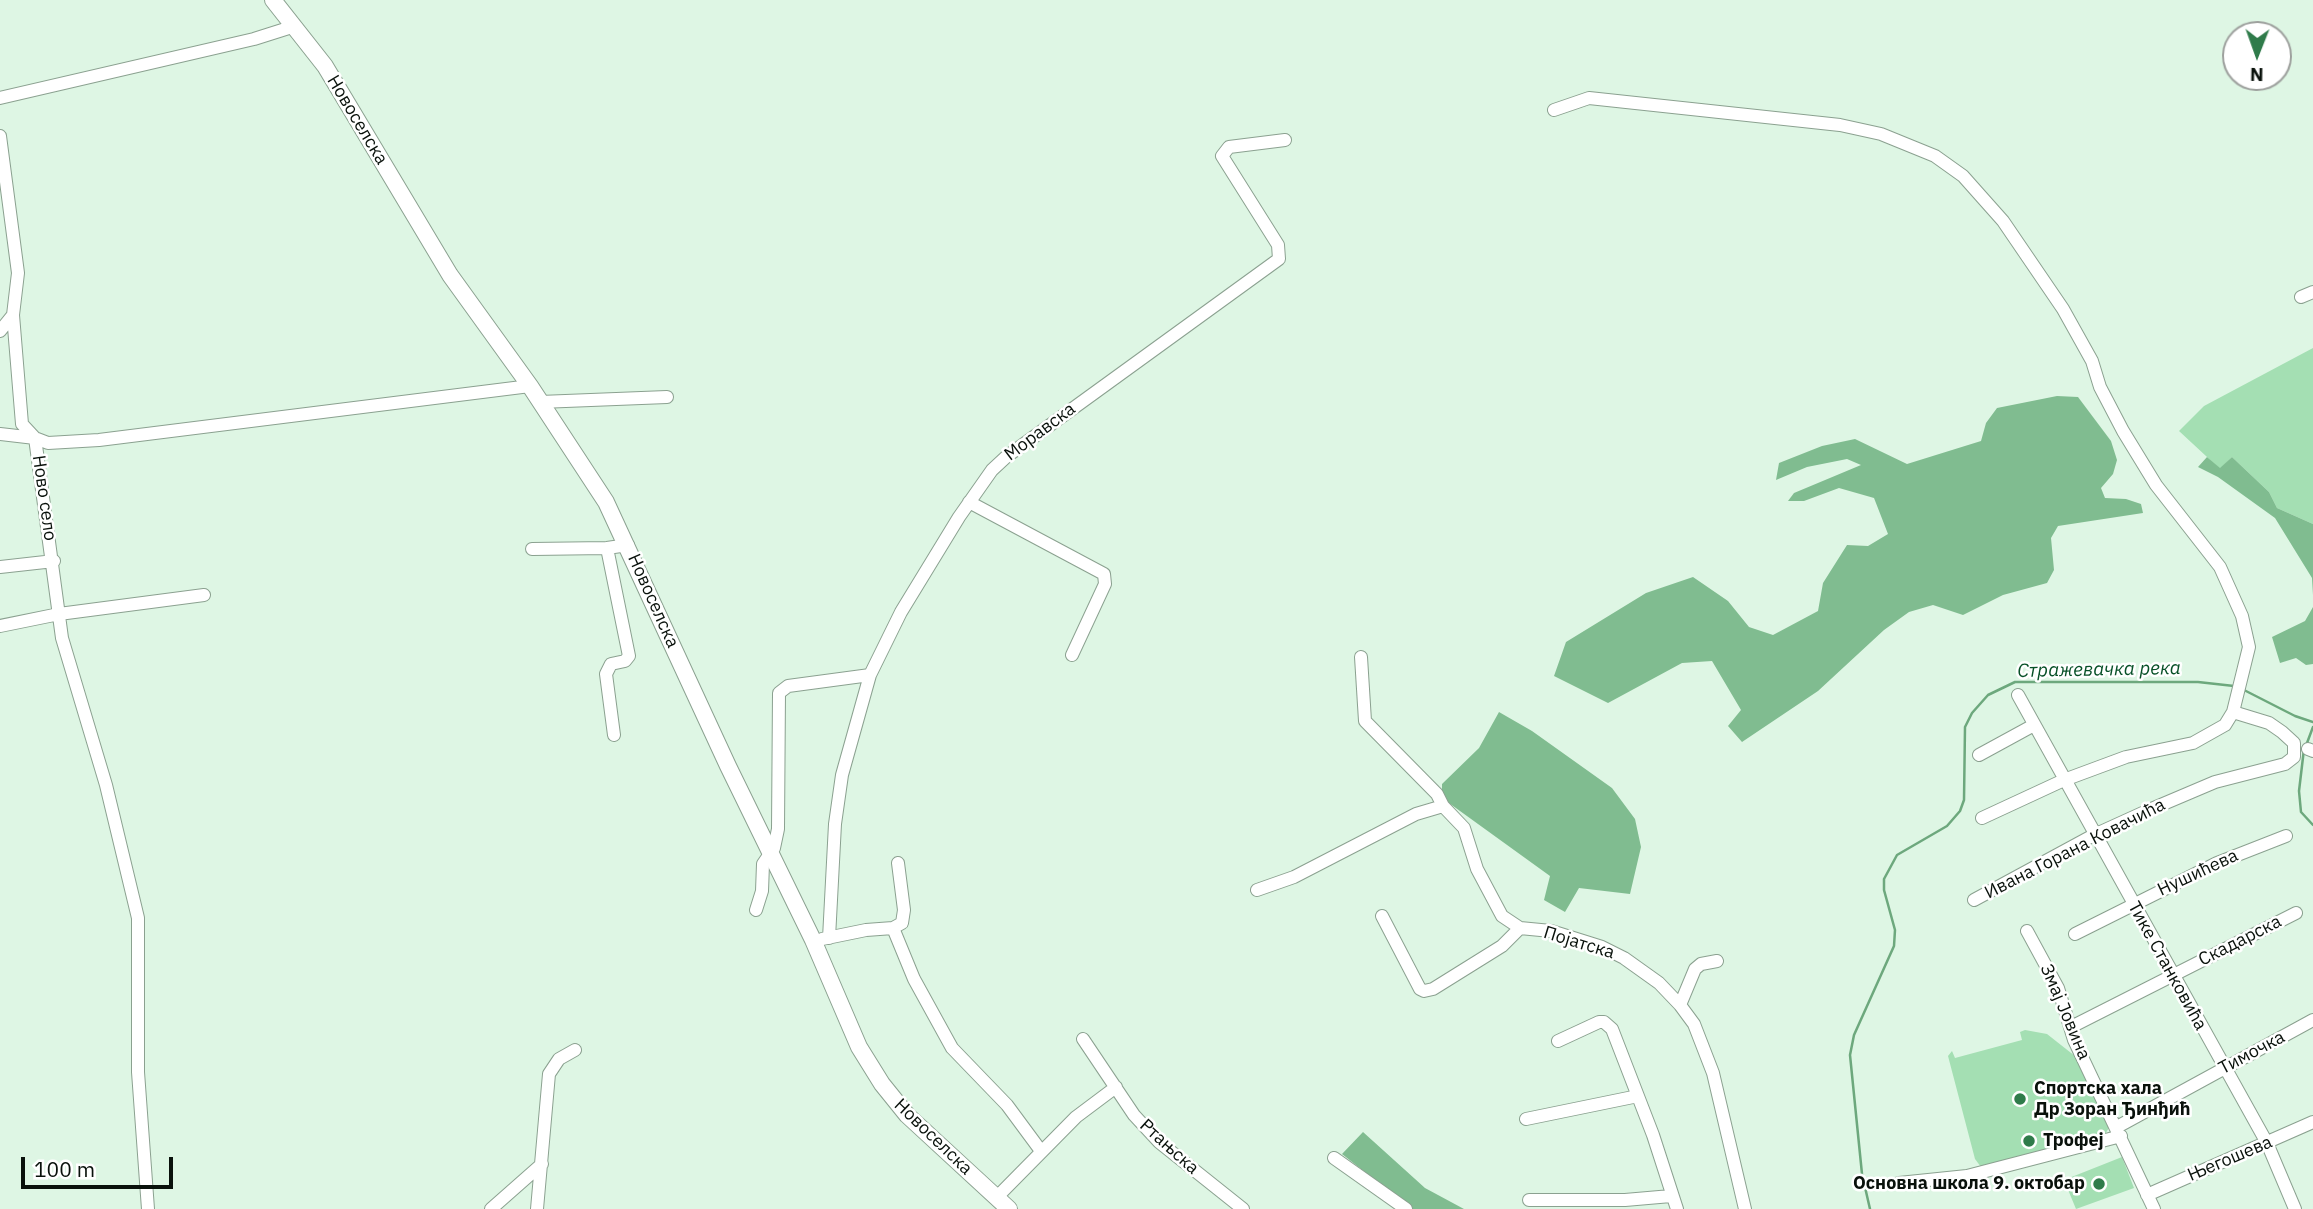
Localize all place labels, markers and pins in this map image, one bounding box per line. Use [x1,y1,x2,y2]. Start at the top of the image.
place label: Спортска хала Др Зоран Ђинђић [2034,1078,2191,1120]
marker: Спортска хала Др Зоран Ђинђић [2012,1091,2028,1107]
place label: Трофеј [2043,1130,2104,1152]
marker: Трофеј [2021,1133,2037,1149]
place label: Основна школа 9. октобар [1853,1173,2085,1195]
marker: Основна школа 9. октобар [2091,1176,2107,1192]

